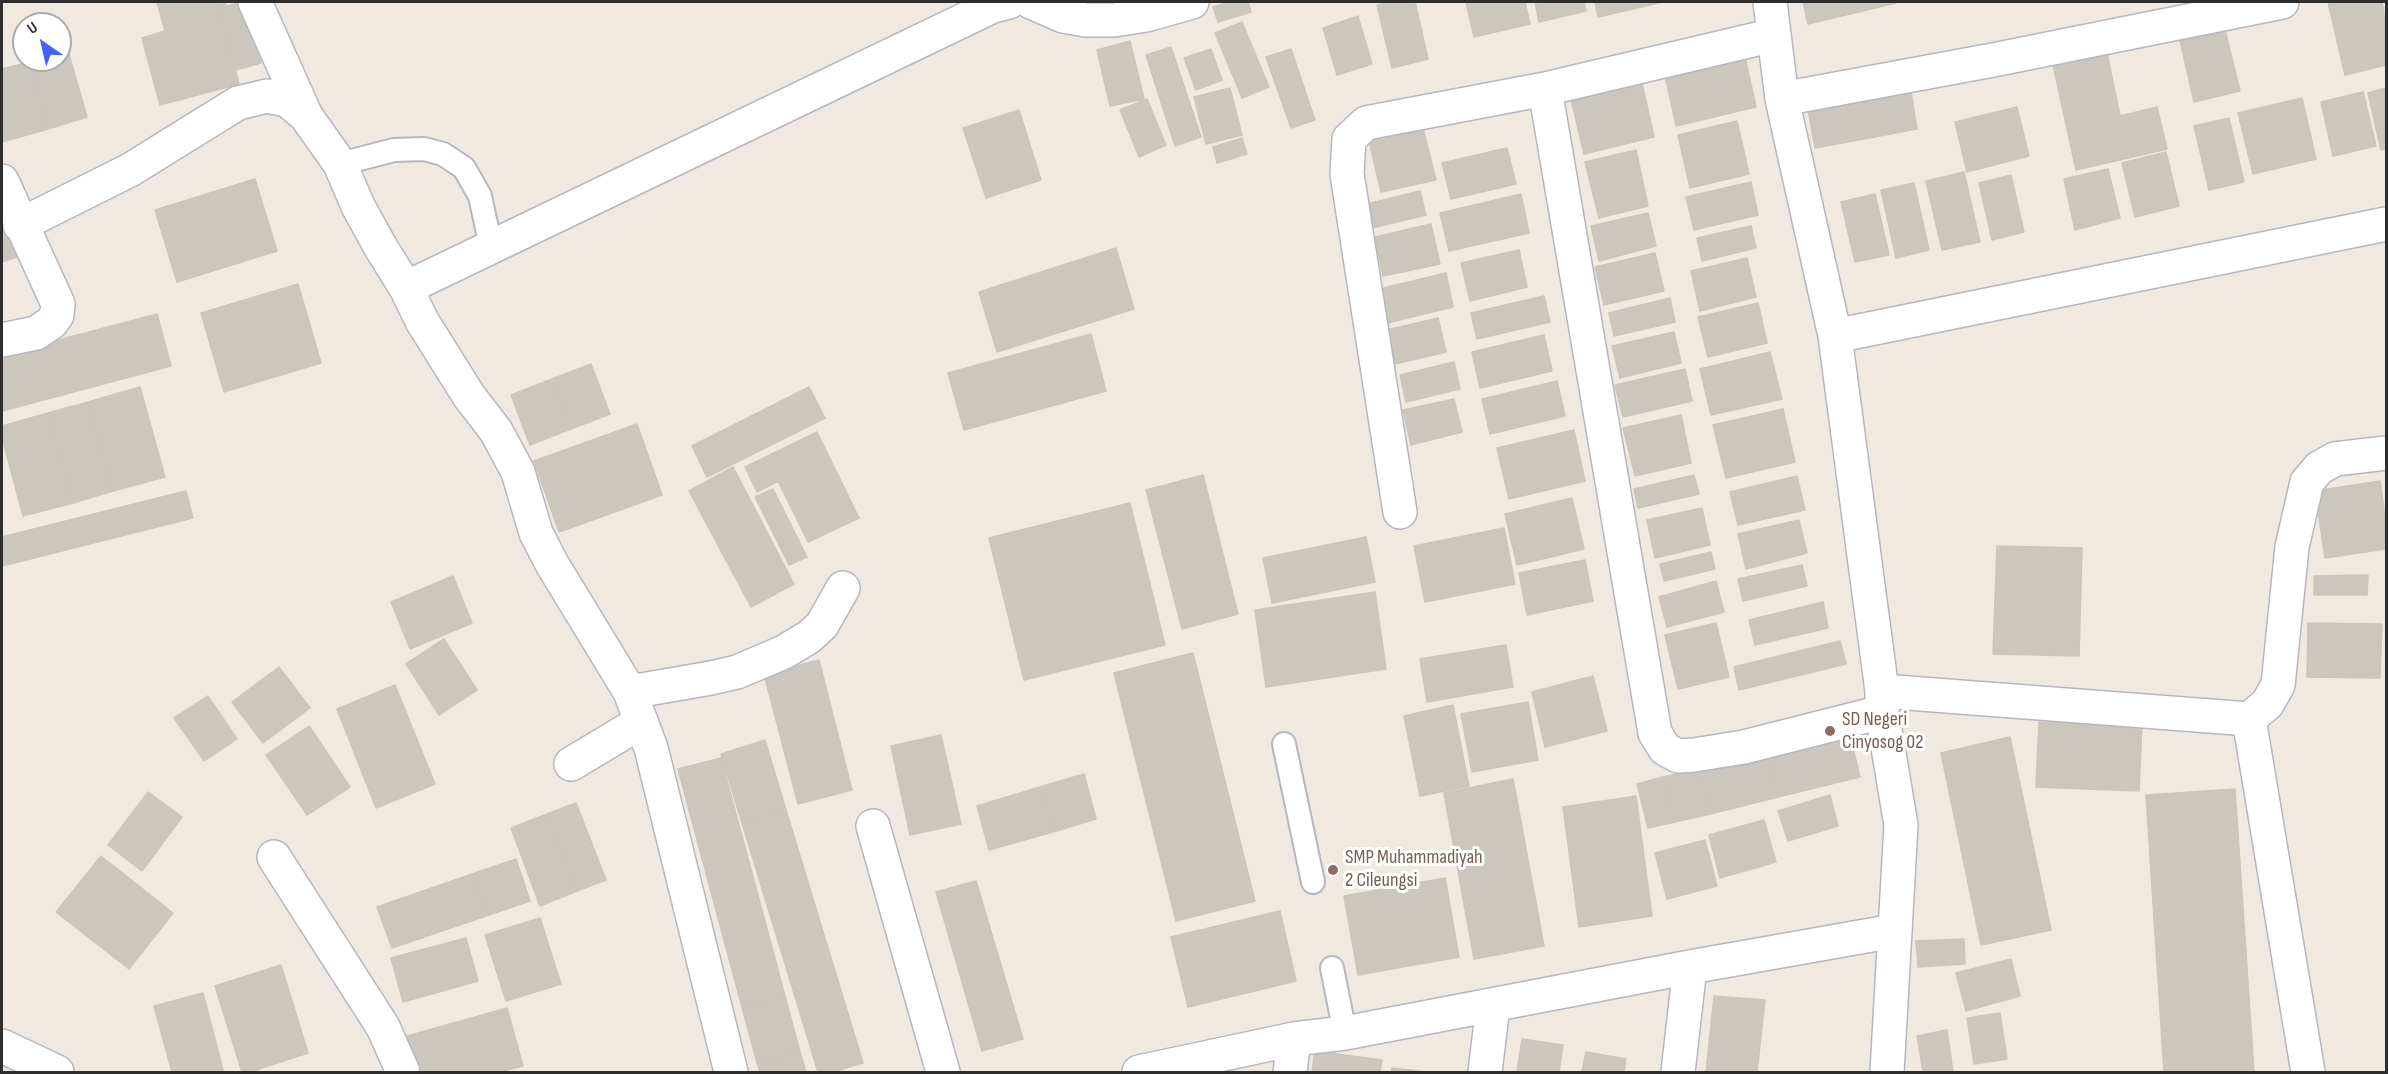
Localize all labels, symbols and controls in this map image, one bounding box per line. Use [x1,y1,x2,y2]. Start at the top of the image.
north arrow [12,12,72,72]
text: U [24,18,42,39]
place label: SD Negeri Cinyosog 02 [1842,708,1924,755]
marker: SD Negeri Cinyosog 02 [1823,724,1837,738]
place label: SMP Muhammadiyah 2 Cileungsi [1345,846,1483,893]
marker: SMP Muhammadiyah 2 Cileungsi [1326,863,1340,877]

